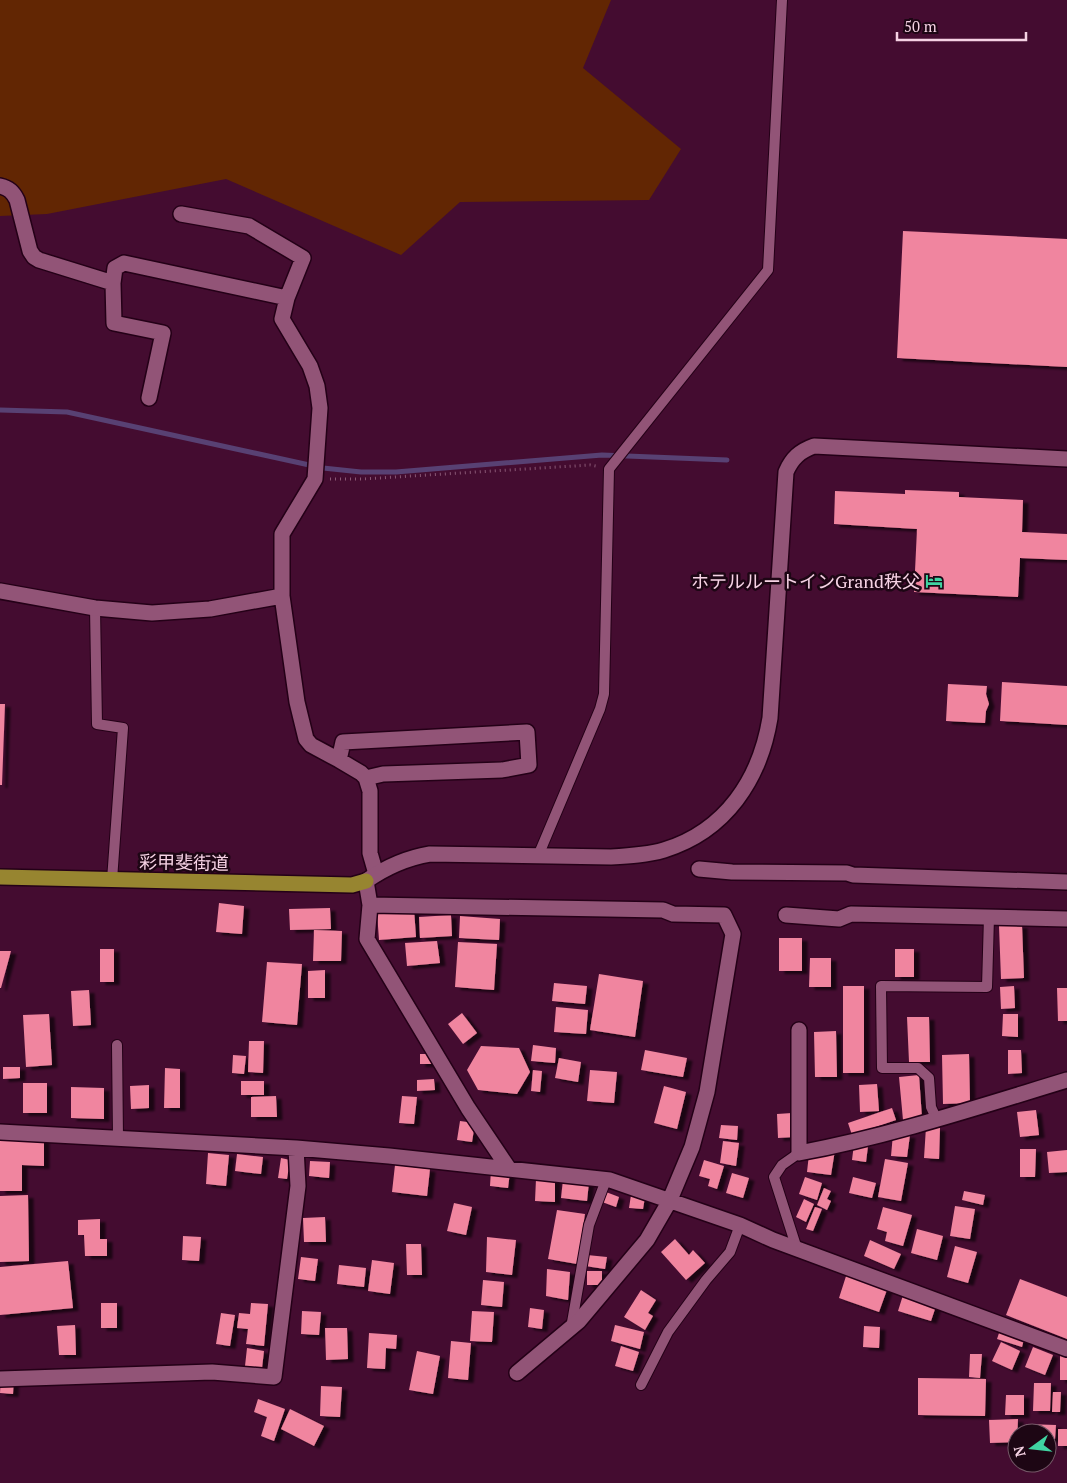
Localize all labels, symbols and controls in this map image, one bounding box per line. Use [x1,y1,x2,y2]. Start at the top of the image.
scale bar [897,10,1026,42]
text: 50 m [904,16,937,36]
place label: ホテルルートインGrand秩父 [691,569,920,593]
hotel icon: ホテルルートインGrand秩父 [924,571,944,591]
street label: 彩甲斐街道 [139,849,229,875]
north arrow [1007,1423,1057,1473]
text: N [1008,1444,1030,1459]

